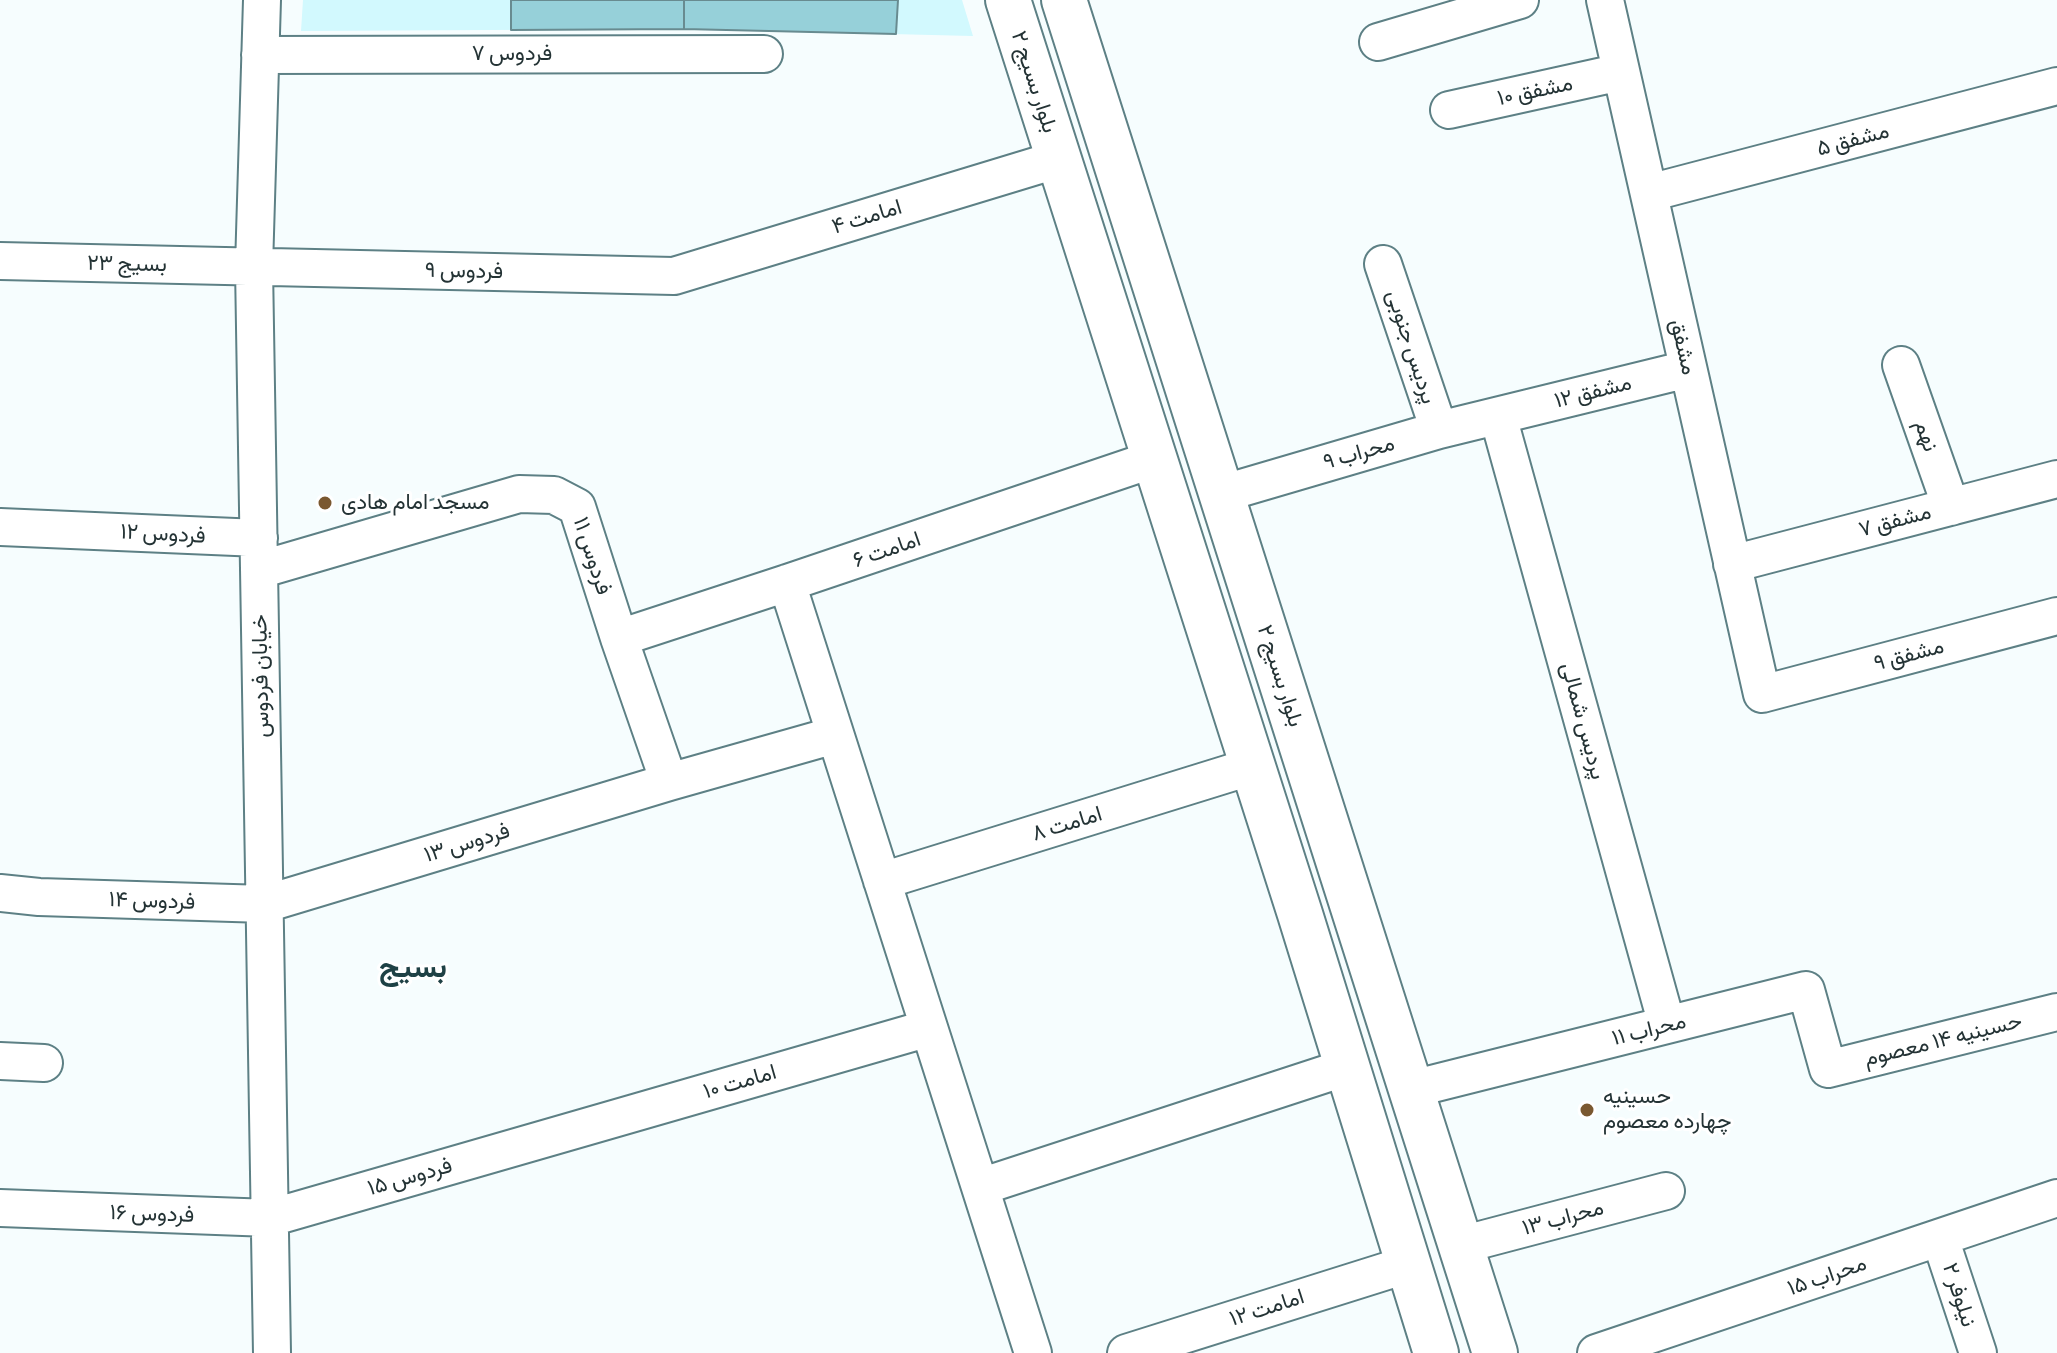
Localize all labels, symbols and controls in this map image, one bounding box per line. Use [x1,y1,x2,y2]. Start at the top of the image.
street label: بلوار بسیج ۲ [1005,28,1063,136]
street label: فردوس ۷ [472,41,552,67]
street label: مشفق ۱۰ [1495,70,1575,112]
street label: مشفق ۵ [1814,118,1892,162]
street label: امامت ۴ [829,194,905,240]
street label: ۲۳ بسیج [87,250,167,278]
street label: فردوس ۹ [425,257,503,285]
street label: پردیس جنوبی [1380,287,1442,407]
street label: مشفق [1664,317,1702,377]
street label: مشفق ۱۲ [1552,370,1634,414]
street label: نهم [1908,417,1944,455]
street label: محراب ۹ [1320,430,1398,476]
place label: مسجد امام هادی [341,490,490,516]
marker: مسجد امام هادی [316,494,334,512]
street label: مشفق ۷ [1856,499,1934,543]
street label: فردوس ۱۱ [567,514,617,598]
street label: فردوس ۱۲ [120,519,206,549]
street label: امامت ۶ [850,526,924,574]
street label: خیابان فردوس [247,614,275,738]
street label: بلوار بسیج ۲ [1251,622,1309,730]
street label: مشفق ۹ [1871,633,1947,677]
street label: پردیس شمالی [1555,660,1611,782]
street label: امامت ۸ [1029,801,1105,847]
street label: فردوس ۱۳ [421,817,513,869]
street label: فردوس ۱۴ [108,886,196,916]
district label: بسیج [379,950,447,986]
street label: محراب ۱۱ [1609,1008,1689,1052]
street label: حسینیه ۱۴ معصوم [1861,1008,2025,1072]
street label: امامت ۱۰ [700,1059,780,1105]
place label: حسینیه چهارده معصوم [1603,1084,1732,1136]
marker: حسینیه چهارده معصوم [1578,1101,1596,1119]
street label: فردوس ۱۵ [365,1152,455,1202]
street label: محراب ۱۳ [1519,1194,1607,1242]
street label: فردوس ۱۶ [109,1199,195,1229]
street label: محراب ۱۵ [1784,1250,1870,1302]
street label: نیلوفر ۲ [1936,1260,1982,1330]
street label: امامت ۱۲ [1226,1284,1308,1332]

